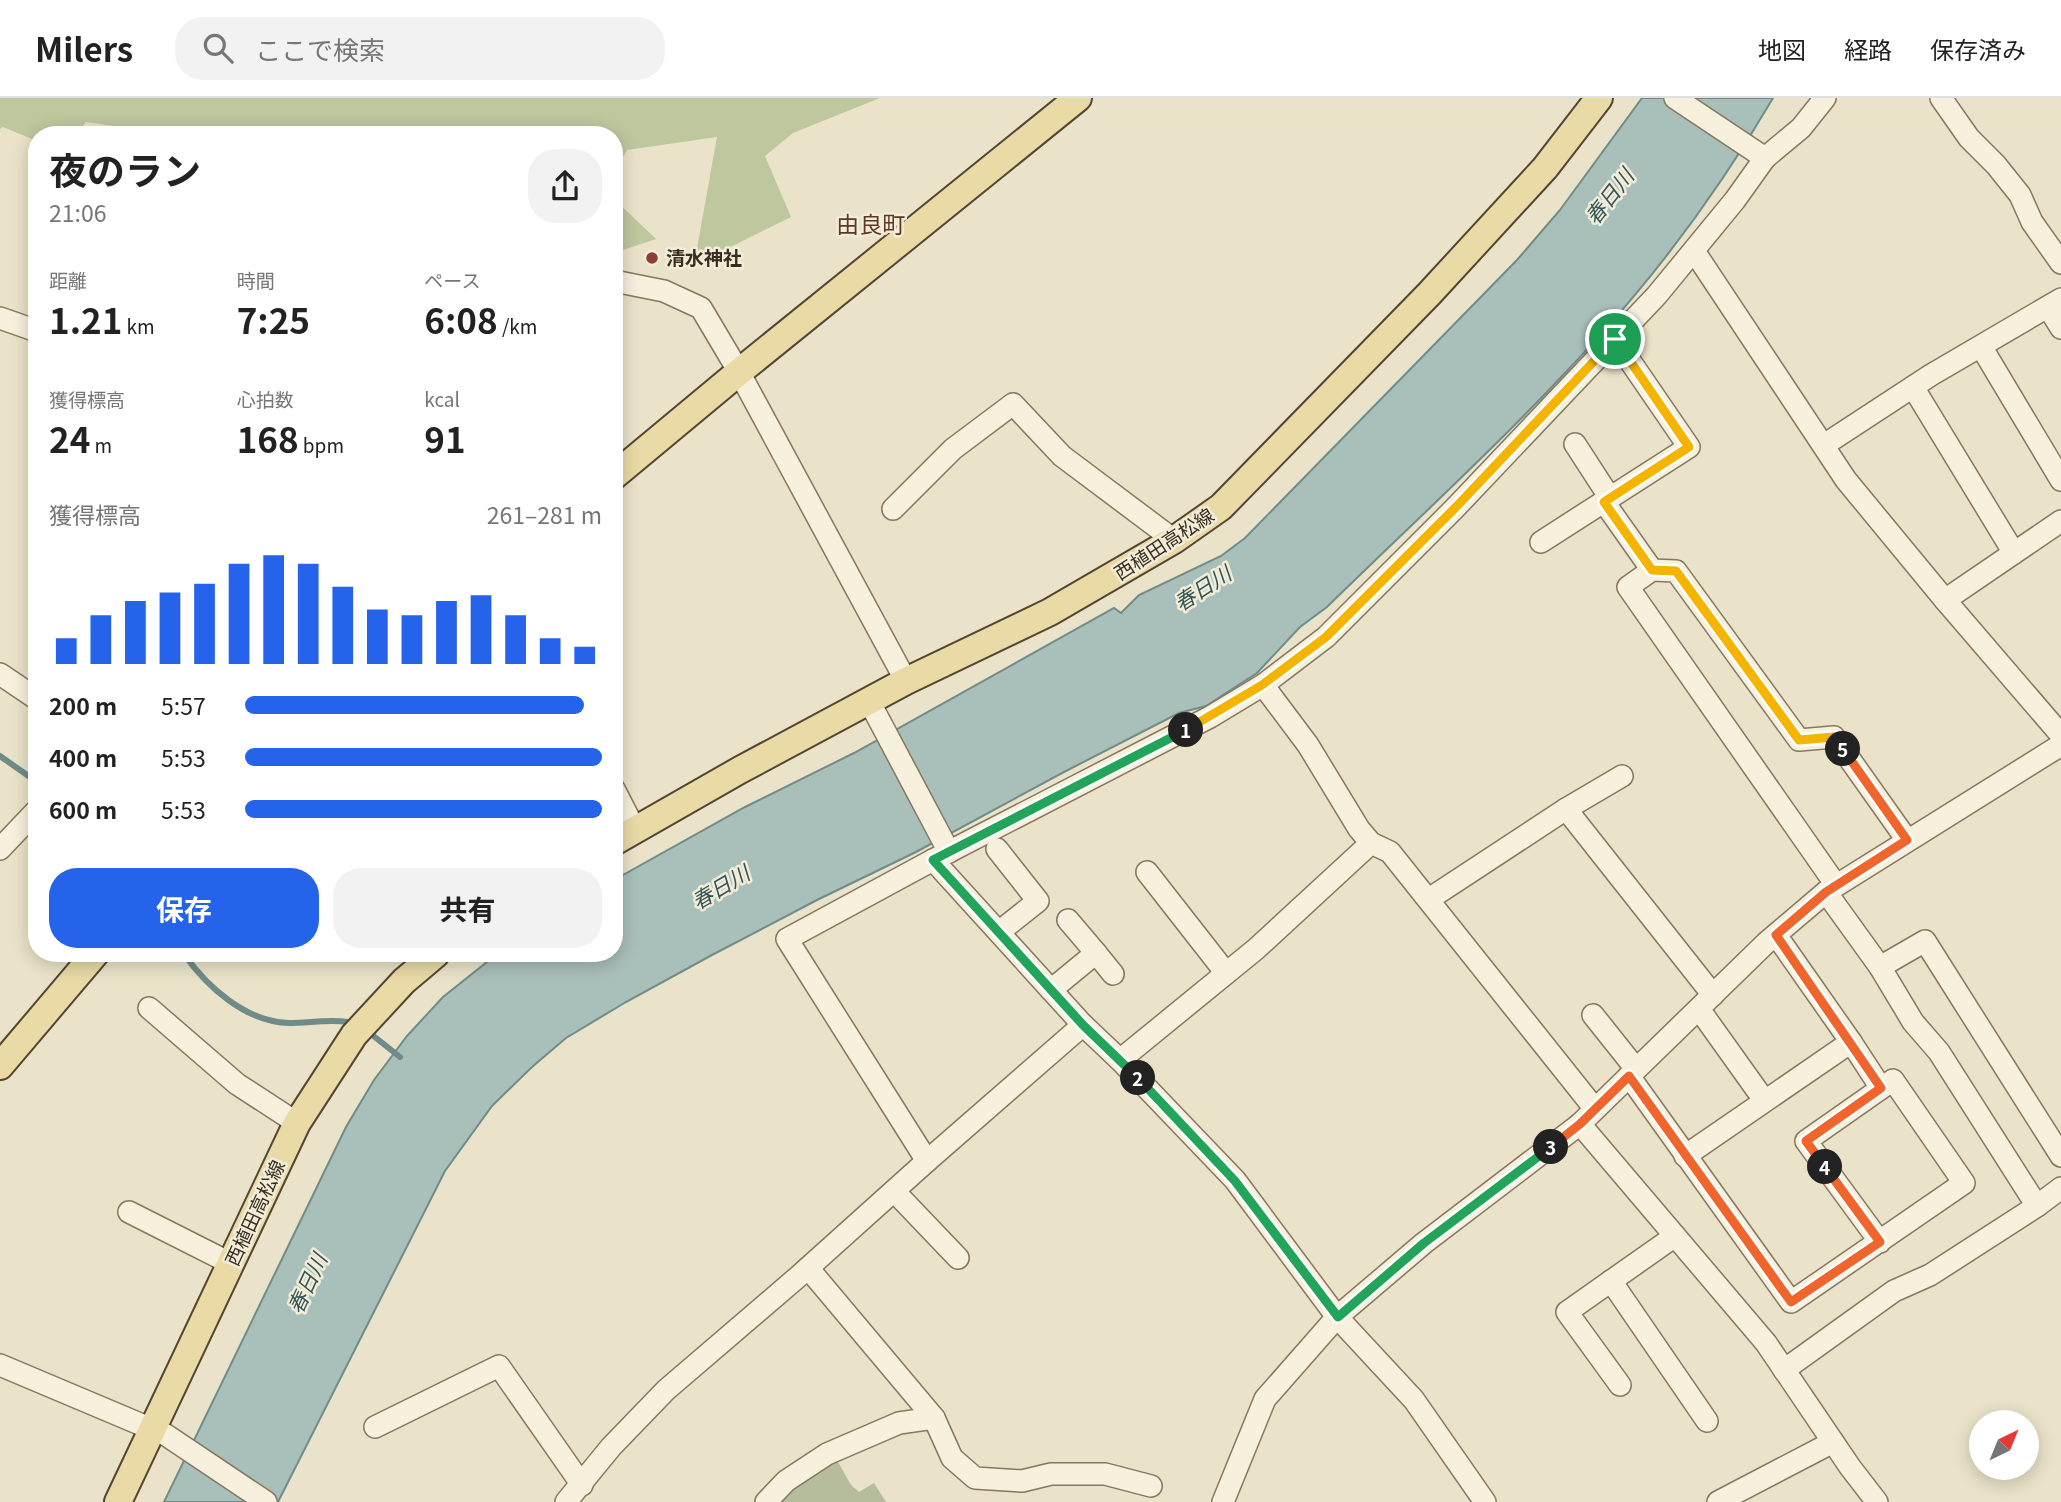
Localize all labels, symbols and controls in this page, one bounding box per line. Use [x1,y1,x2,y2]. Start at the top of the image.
search box [175,17,665,80]
text: Milers [35,24,133,72]
icon: search [199,29,237,67]
text: ここで検索 [255,30,385,67]
text: 地図 [1758,31,1806,66]
text: 経路 [1844,31,1892,66]
text: 保存済み [1930,31,2026,66]
text: 夜のラン [49,141,201,196]
button: share [528,149,602,223]
water label: 春日川 [1577,160,1641,230]
text: 21:06 [49,195,106,229]
district label: 由良町 [837,206,906,240]
place label: 清水神社 [666,243,742,270]
marker: 清水神社 [644,250,660,266]
text: 距離 [49,266,87,293]
text: 時間 [237,266,275,293]
text: ペース [424,266,480,293]
text: 1.21 [49,293,122,344]
text: 7:25 [237,293,310,344]
text: 6:08 [424,293,498,344]
pin [1585,309,1645,369]
text: km [122,312,155,339]
text: /km [498,312,537,339]
icon: arrive [1596,320,1634,358]
text: 獲得標高 [49,385,125,412]
text: 心拍数 [237,385,294,412]
text: kcal [424,385,460,412]
text: 24 [49,412,90,463]
text: 168 [237,412,299,463]
text: 91 [424,412,466,463]
text: m [90,431,112,458]
text: bpm [299,431,344,458]
text: 獲得標高 [49,497,141,531]
text: 261–281 m [487,497,602,531]
street label: 西植田高松線 [1108,500,1218,585]
water label: 春日川 [1167,556,1238,617]
text: 200 m [49,688,117,722]
text: 5:57 [161,688,206,722]
pin: 1 [1168,712,1204,748]
text: 1 [1180,716,1191,743]
pin: 5 [1826,732,1860,766]
text: 5 [1837,735,1848,762]
text: 400 m [49,740,117,774]
text: 5:53 [161,740,206,774]
text: 600 m [49,792,117,826]
text: 5:53 [161,792,206,826]
water label: 春日川 [685,856,756,915]
button: 保存 [49,868,319,948]
button: 共有 [333,868,602,948]
pin: 2 [1120,1060,1156,1096]
text: 2 [1132,1064,1143,1091]
pin: 3 [1534,1130,1568,1164]
text: 3 [1545,1133,1556,1160]
pin: 4 [1808,1150,1842,1184]
text: 4 [1819,1153,1830,1180]
street label: 西植田高松線 [217,1155,290,1270]
water label: 春日川 [279,1246,334,1318]
north arrow [1969,1410,2039,1480]
map controls [1969,1410,2039,1480]

